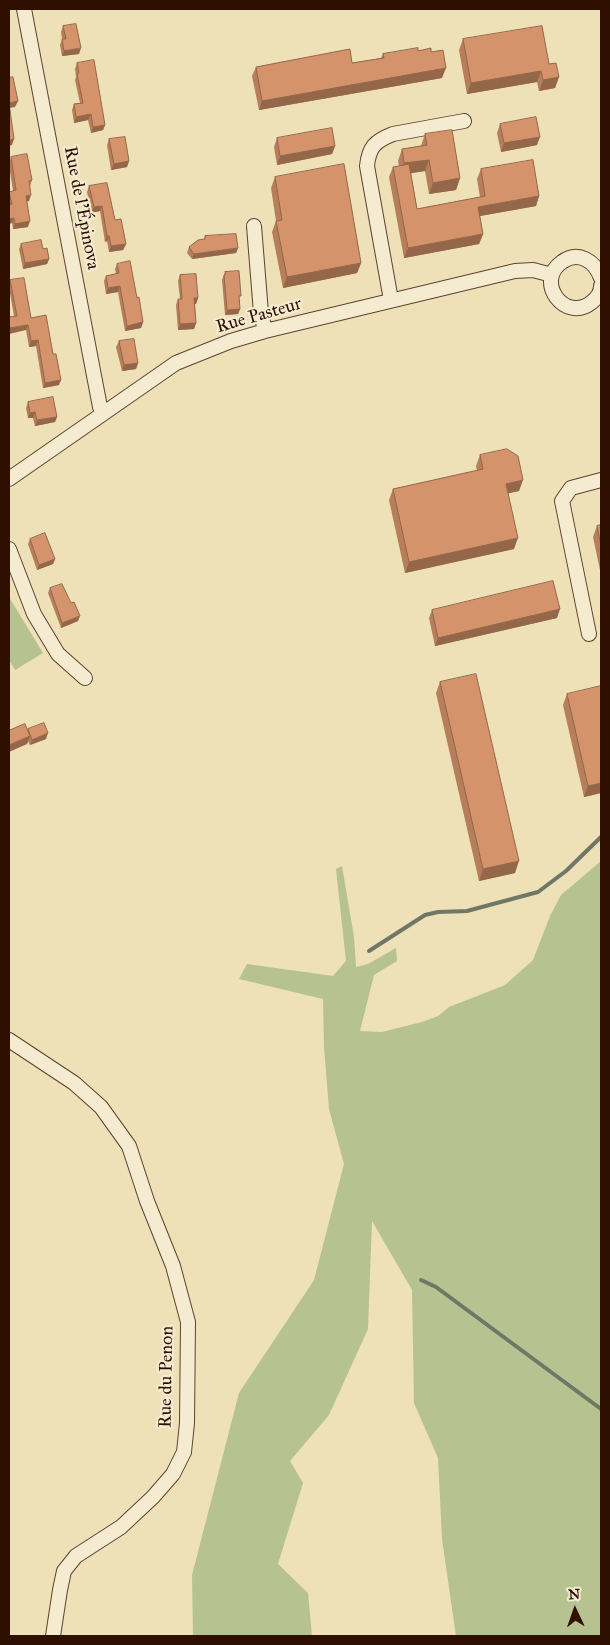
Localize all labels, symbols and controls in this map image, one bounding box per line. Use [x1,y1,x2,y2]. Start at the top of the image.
street label: Rue de l'Épinova [58,145,104,271]
street label: Rue Pasteur [214,294,304,338]
street label: Rue du Penon [155,1326,179,1428]
north arrow [550,1585,600,1635]
text: N [568,1586,581,1603]

